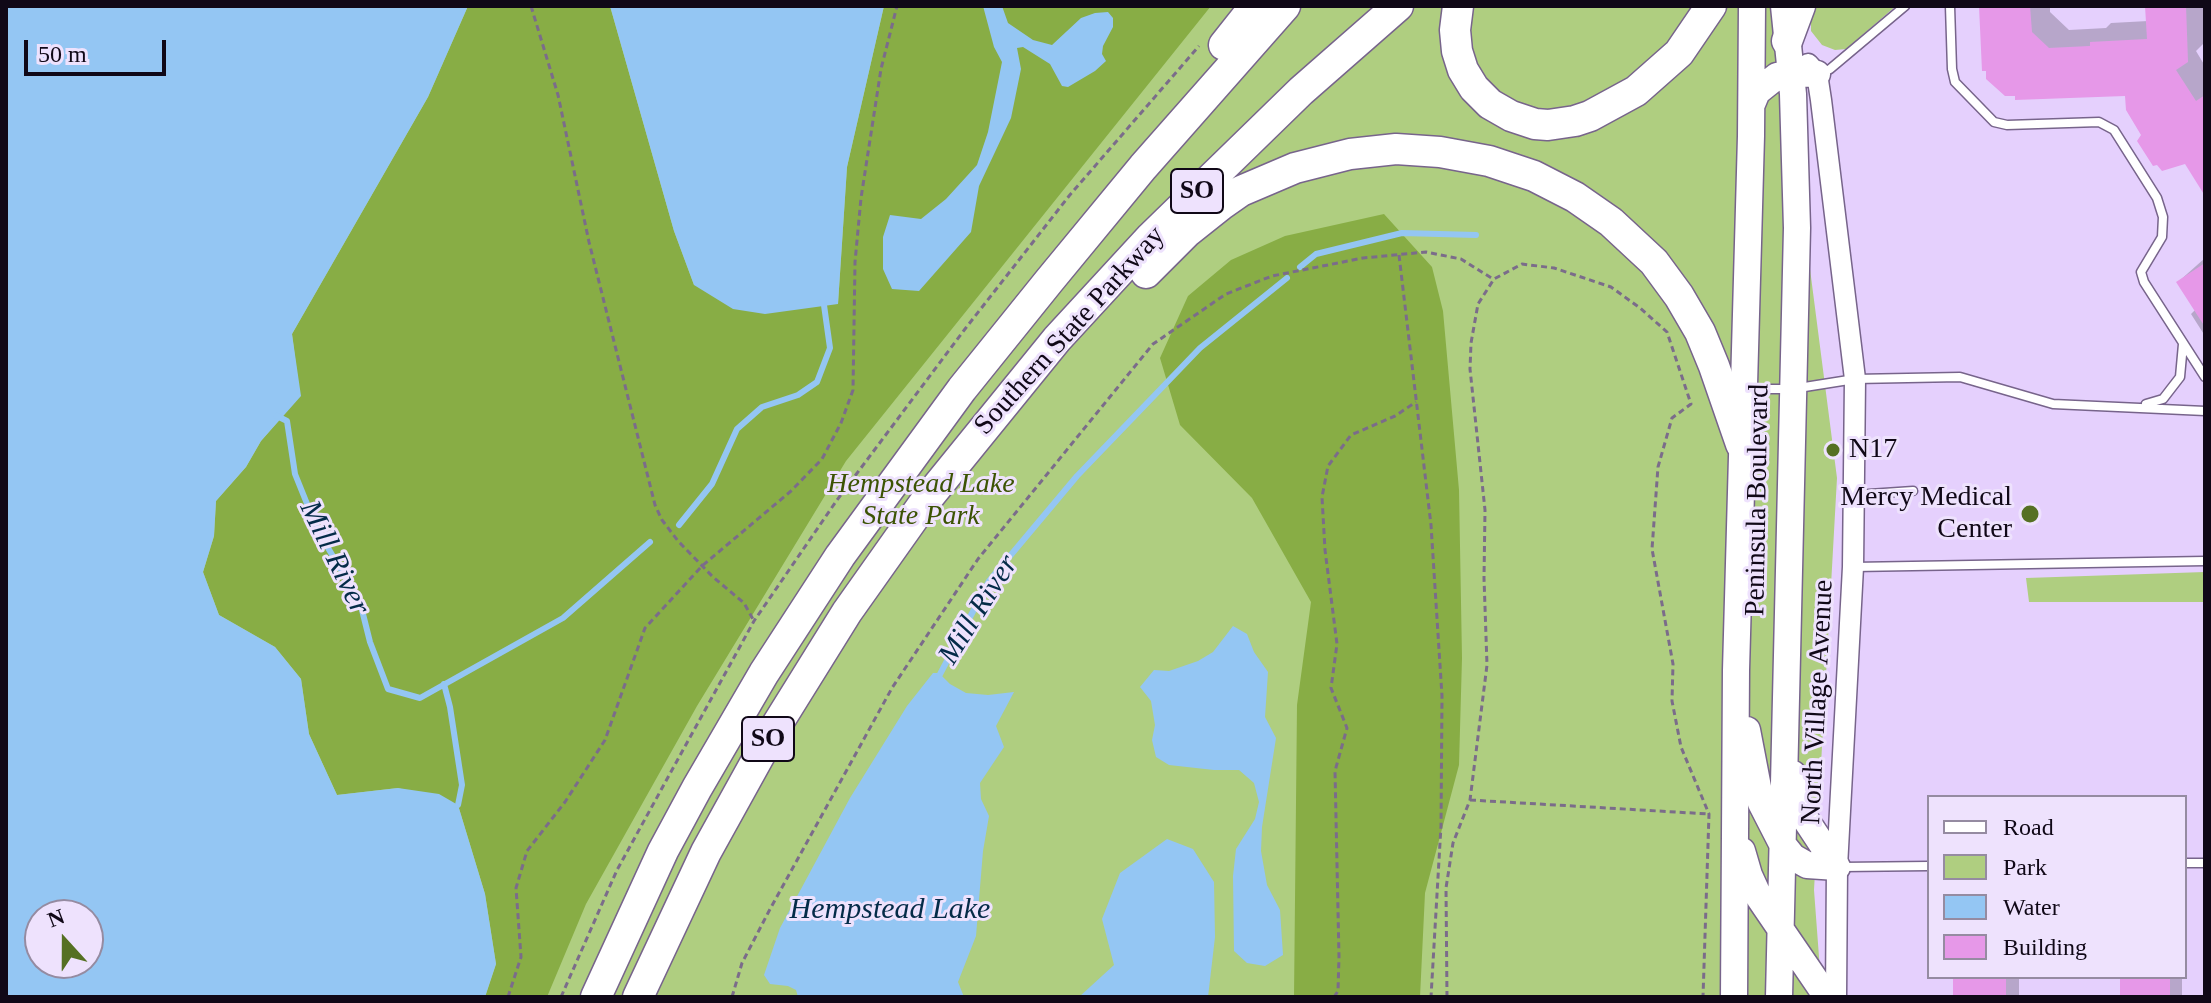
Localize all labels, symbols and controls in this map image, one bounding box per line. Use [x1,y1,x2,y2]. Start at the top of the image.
scale bar [28,24,170,74]
text: 50 m [38,41,87,67]
road number: SO [1171,169,1223,213]
street label: Southern State Parkway [967,220,1173,442]
street label: Peninsula Boulevard [1739,383,1777,617]
place label: N17 [1849,433,1897,467]
marker: N17 [1824,441,1842,459]
park label: Hempstead Lake State Park [827,468,1015,534]
place label: Mercy Medical Center [1840,481,2012,547]
water label: Mill River [291,495,377,621]
marker: Mercy Medical Center [2019,503,2041,525]
water label: Mill River [931,549,1027,671]
street label: North Village Avenue [1795,579,1841,825]
road number: SO [742,717,794,761]
legend [1927,795,2187,979]
text: Road [2003,814,2054,840]
text: Park [2003,854,2047,880]
water label: Hempstead Lake [790,892,990,928]
text: Water [2003,894,2060,920]
north arrow [24,899,104,979]
text: N [44,903,68,933]
text: Building [2003,934,2087,960]

